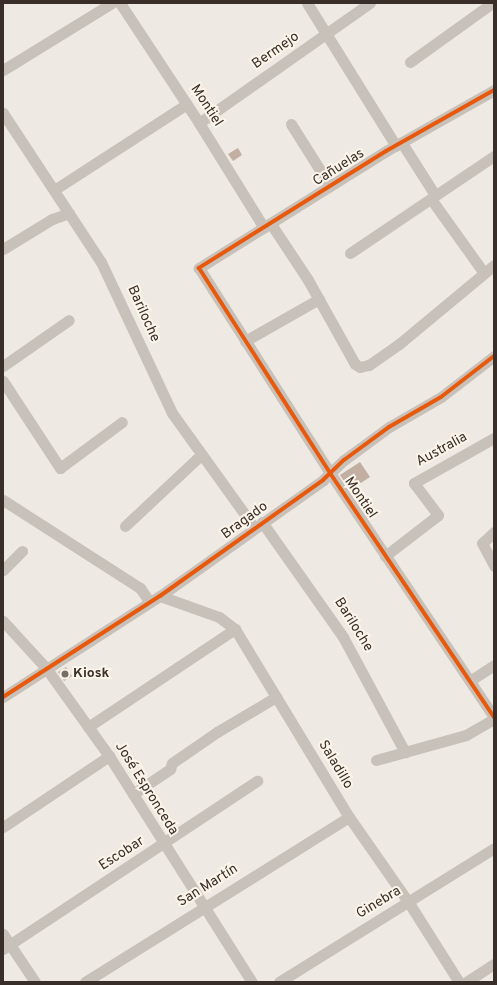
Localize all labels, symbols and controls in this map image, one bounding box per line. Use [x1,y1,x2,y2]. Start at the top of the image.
street label: Bermejo [249,29,303,73]
street label: Montiel [186,82,226,130]
street label: Cañuelas [310,146,368,190]
street label: Bariloche [123,283,163,345]
street label: Australia [414,429,470,471]
street label: Montiel [340,474,380,522]
street label: Bragado [219,499,271,543]
street label: Bariloche [330,595,376,655]
place label: Kiosk [73,666,109,682]
marker: Kiosk [60,669,70,679]
street label: Saladillo [314,738,356,792]
street label: José Espronceda [111,740,181,838]
street label: Escobar [96,833,148,875]
street label: San Martín [175,861,241,911]
street label: Ginebra [354,883,404,923]

